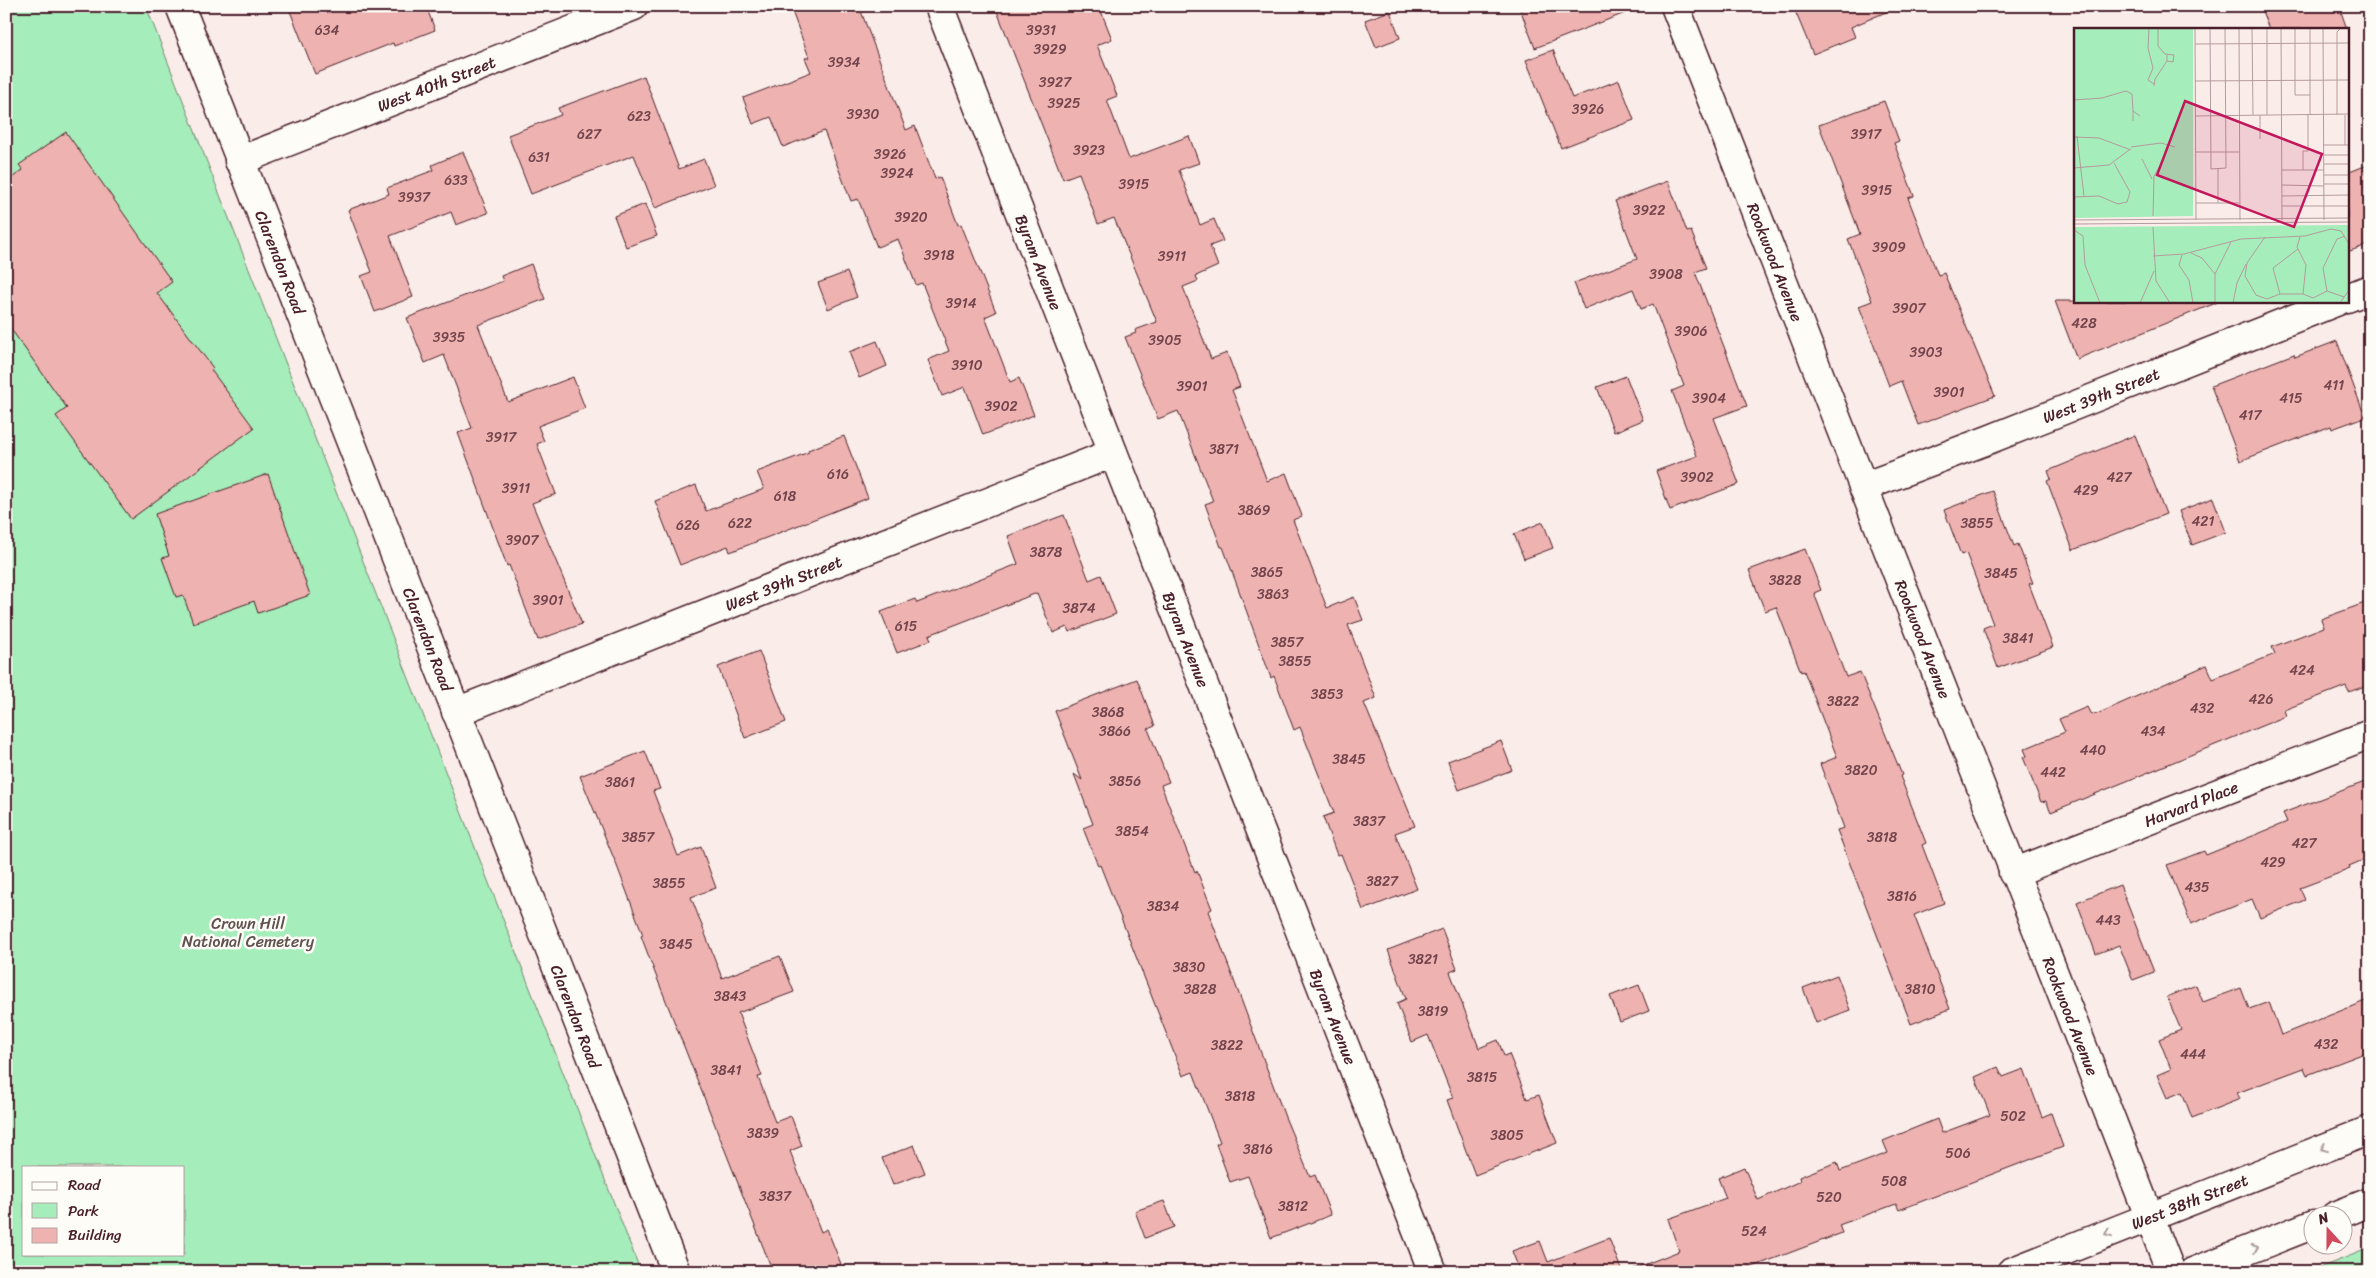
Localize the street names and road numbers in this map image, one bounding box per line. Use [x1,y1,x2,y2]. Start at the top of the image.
street label: West 40th Street [373,47,500,120]
street label: Rookwood Avenue [1739,198,1812,326]
street label: Clarendon Road [247,206,314,320]
street label: Byram Avenue [1007,210,1071,315]
street label: West 39th Street [2038,359,2164,432]
street label: West 39th Street [721,547,846,619]
street label: Rookwood Avenue [1887,575,1960,703]
street label: Clarendon Road [395,583,462,697]
street label: Byram Avenue [1154,587,1218,692]
street label: Harvard Place [2140,772,2242,835]
street label: Rookwood Avenue [2034,952,2107,1080]
street label: Clarendon Road [542,960,610,1074]
street label: Byram Avenue [1302,964,1365,1069]
street label: West 38th Street [2127,1165,2252,1238]

